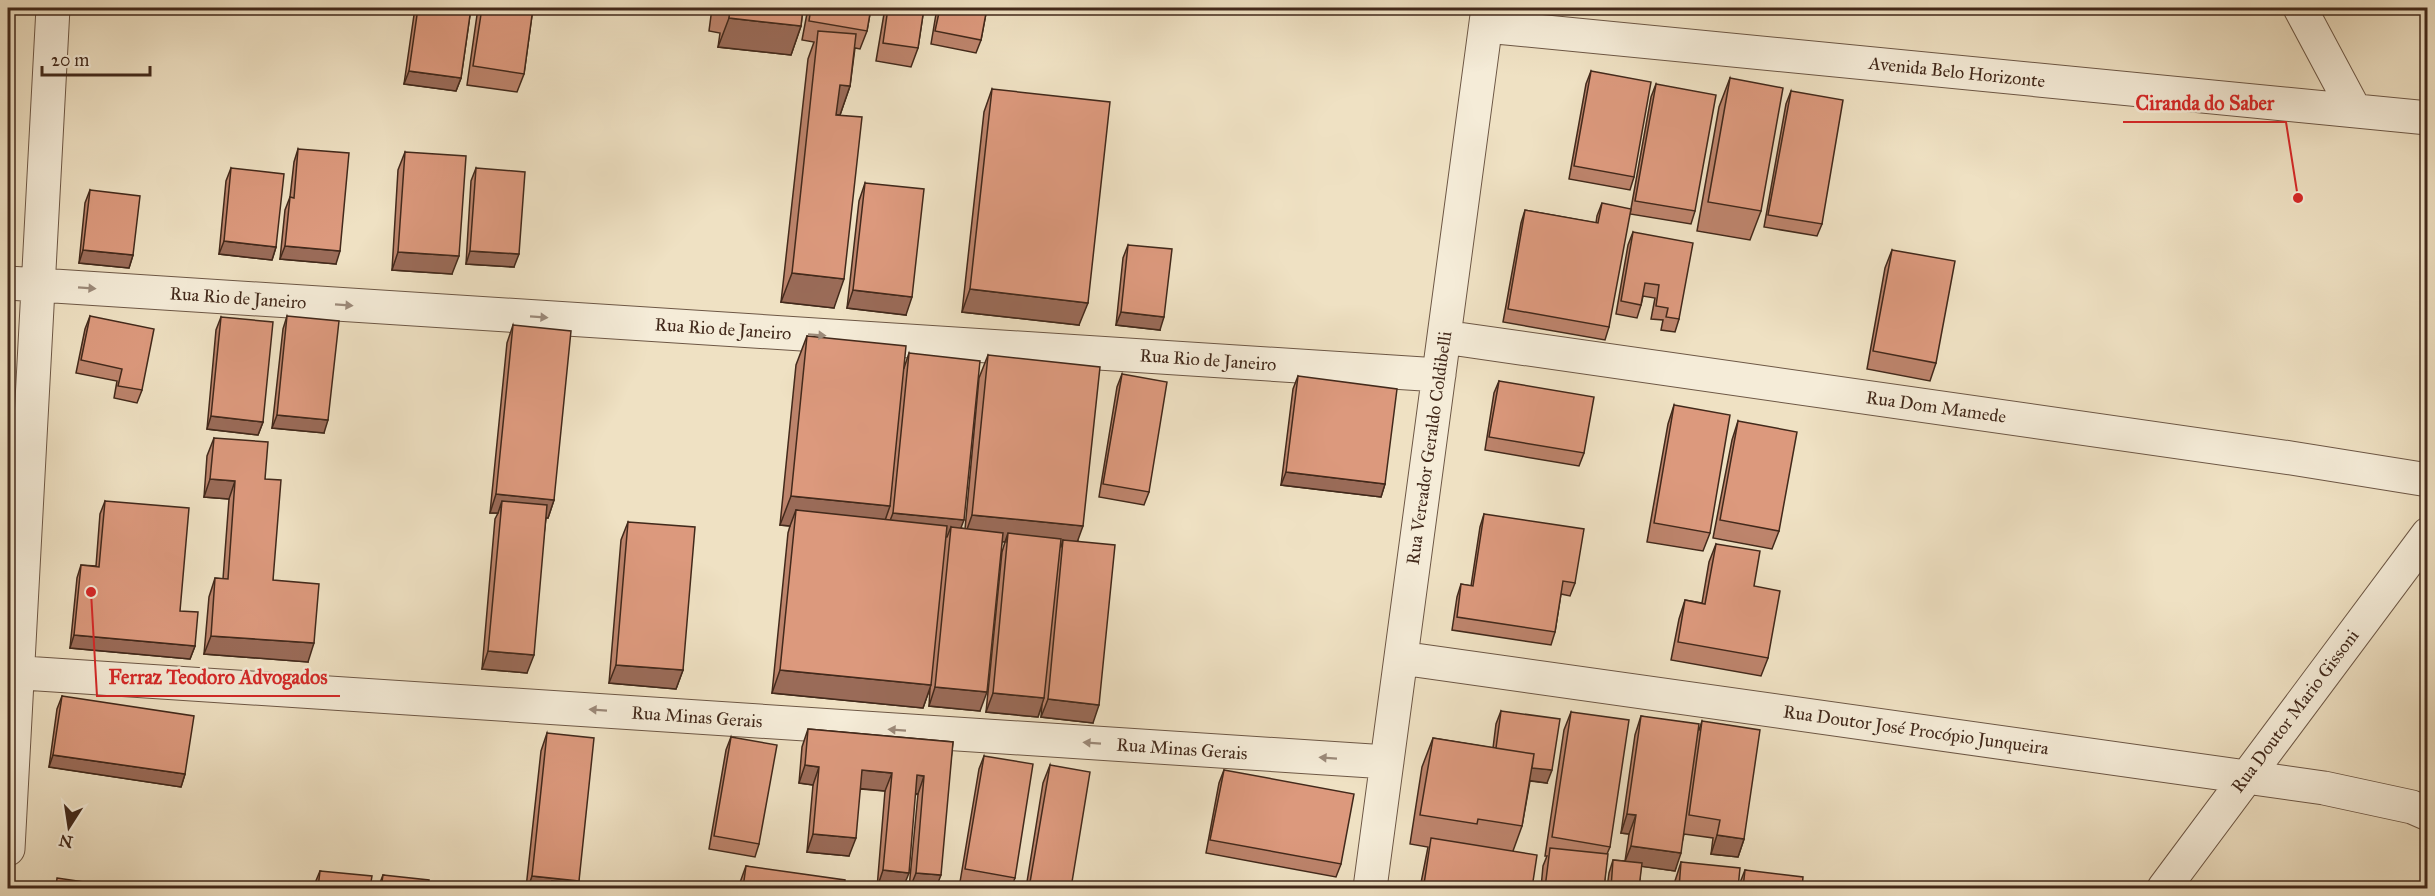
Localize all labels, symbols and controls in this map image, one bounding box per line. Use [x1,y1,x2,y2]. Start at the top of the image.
scale bar [42,39,150,77]
text: 20 m [51,49,89,71]
street label: Avenida Belo Horizonte [1867,52,2046,92]
callout: Ciranda do Saber [2123,84,2286,122]
text: Ciranda do Saber [2136,91,2275,115]
street label: Rua Rio de Janeiro [169,282,307,315]
one-way arrow [77,284,96,293]
one-way arrow [335,300,354,309]
one-way arrow [529,313,548,322]
street label: Rua Rio de Janeiro [654,313,792,346]
street label: Rua Vereador Geraldo Coldibelli [1402,330,1456,566]
one-way arrow [808,331,827,340]
street label: Rua Rio de Janeiro [1139,344,1277,377]
street label: Rua Dom Mamede [1865,386,2007,428]
street label: Rua Doutor Mario Gissoni [2226,625,2364,797]
callout: Ferraz Teodoro Advogados [97,658,340,696]
text: Ferraz Teodoro Advogados [108,665,328,690]
street label: Rua Doutor José Procópio Junqueira [1782,700,2050,761]
street label: Rua Minas Gerais [631,701,763,733]
one-way arrow [589,706,608,715]
one-way arrow [888,725,907,735]
street label: Rua Minas Gerais [1116,733,1248,765]
one-way arrow [1082,738,1101,747]
one-way arrow [1319,754,1338,763]
north arrow [39,797,99,857]
text: N [57,830,75,852]

